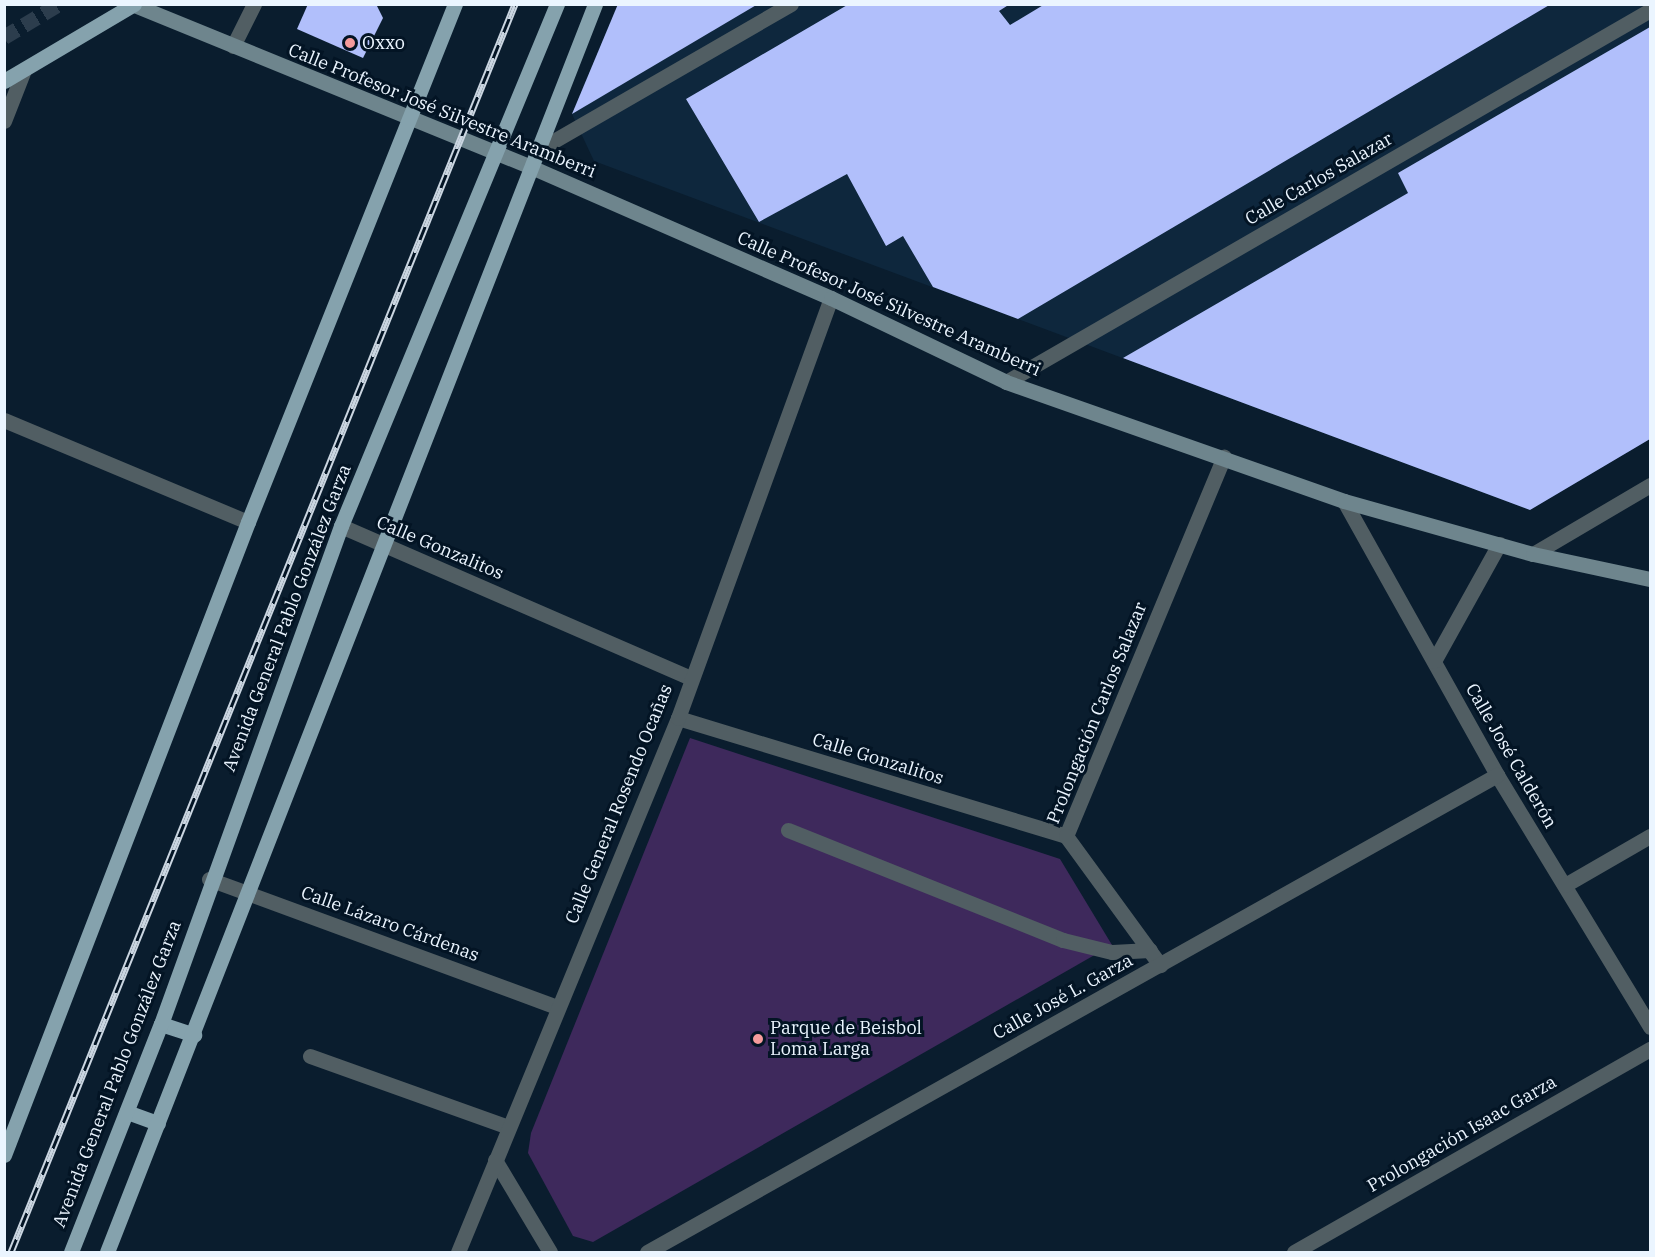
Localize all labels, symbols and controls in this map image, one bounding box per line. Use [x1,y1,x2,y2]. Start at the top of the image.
place label: Oxxo [362,32,405,54]
marker: Oxxo [343,36,357,50]
street label: Calle Profesor José Silvestre Aramberri [285,39,599,183]
street label: Calle Carlos Salazar [1242,128,1396,230]
street label: Calle Profesor José Silvestre Aramberri [734,227,1044,381]
street label: Avenida General Pablo González Garza [218,461,356,775]
street label: Calle Gonzalitos [373,512,507,584]
street label: Prolongación Carlos Salazar [1043,599,1151,827]
street label: Calle José Calderón [1461,680,1561,832]
street label: Calle General Rosendo Ocañas [561,681,677,927]
street label: Calle Gonzalitos [810,729,946,789]
street label: Calle Lázaro Cárdenas [298,882,482,966]
street label: Avenida General Pablo González Garza [48,917,186,1231]
street label: Calle José L. Garza [989,950,1137,1044]
place label: Parque de Beisbol Loma Larga [770,1018,922,1060]
marker: Parque de Beisbol Loma Larga [751,1032,765,1046]
street label: Prolongación Isaac Garza [1364,1071,1560,1197]

